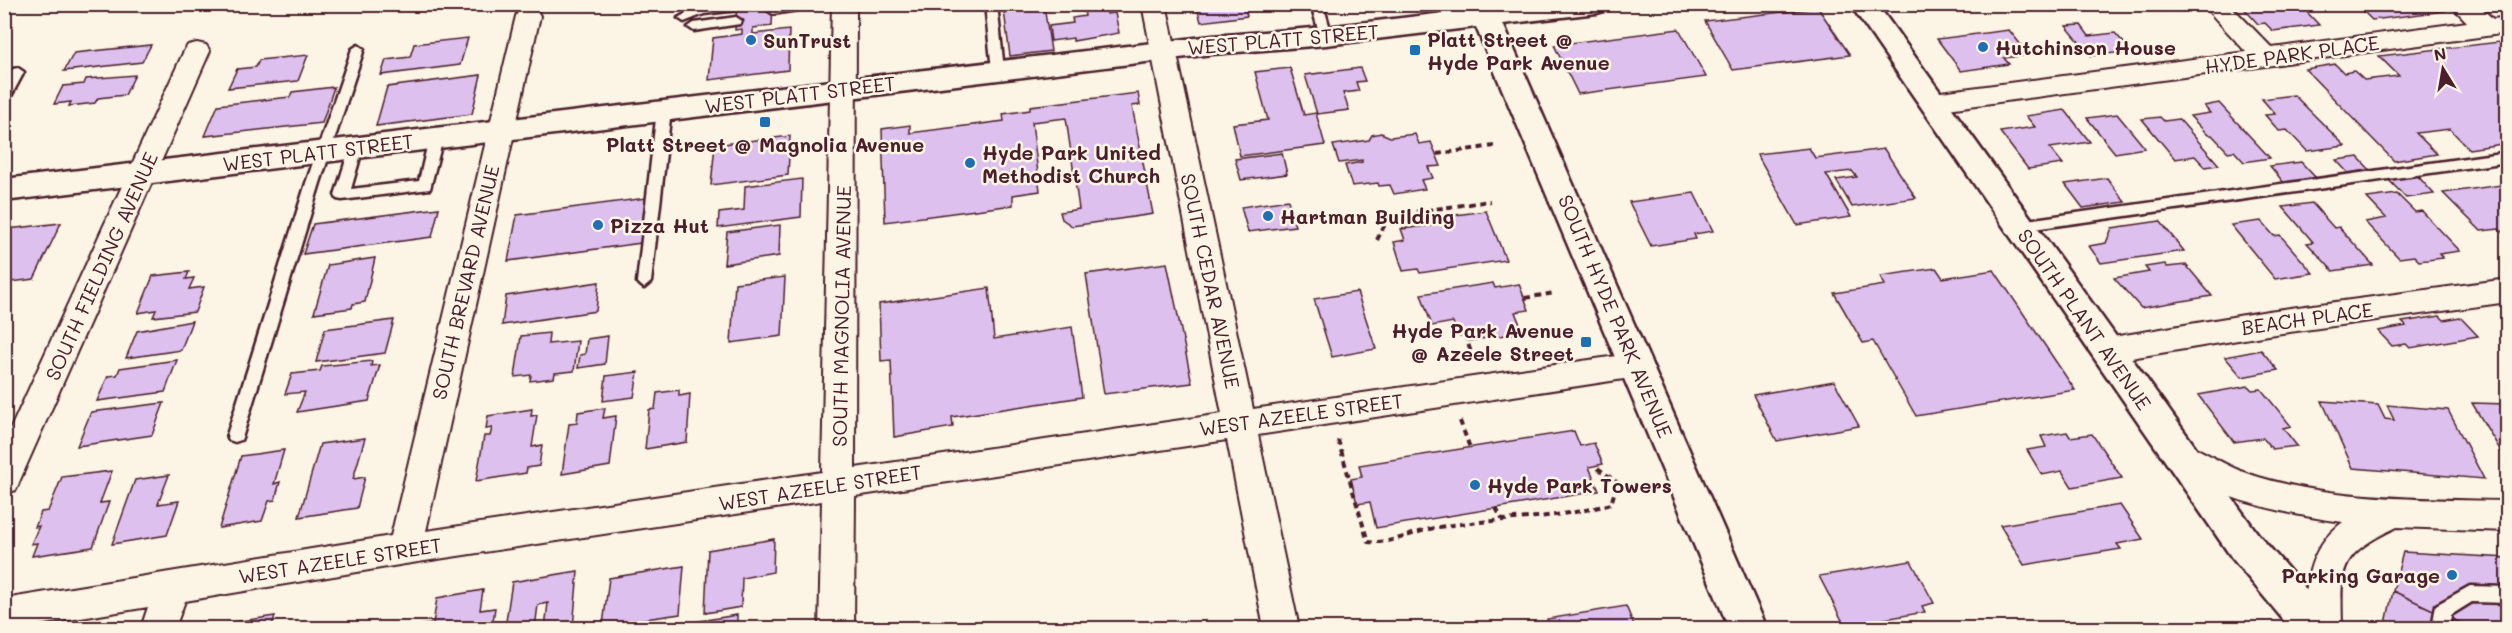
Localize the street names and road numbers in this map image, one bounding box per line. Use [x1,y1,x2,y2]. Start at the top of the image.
street label: WEST PLATT STREET [1186,18,1380,60]
street label: HYDE PARK PLACE [2203,29,2381,79]
street label: WEST PLATT STREET [703,69,897,119]
street label: WEST PLATT STREET [221,127,415,177]
street label: SOUTH FIELDING AVENUE [39,148,163,384]
street label: SOUTH BREVARD AVENUE [425,162,505,402]
street label: SOUTH CEDAR AVENUE [1175,171,1247,391]
street label: SOUTH MAGNOLIA AVENUE [826,185,856,447]
street label: SOUTH HYDE PARK AVENUE [1553,190,1679,442]
street label: SOUTH PLANT AVENUE [2012,223,2158,415]
street label: BEACH PLACE [2240,296,2374,340]
street label: WEST AZEELE STREET [1197,387,1405,441]
street label: WEST AZEELE STREET [716,458,924,516]
street label: WEST AZEELE STREET [236,531,444,589]

